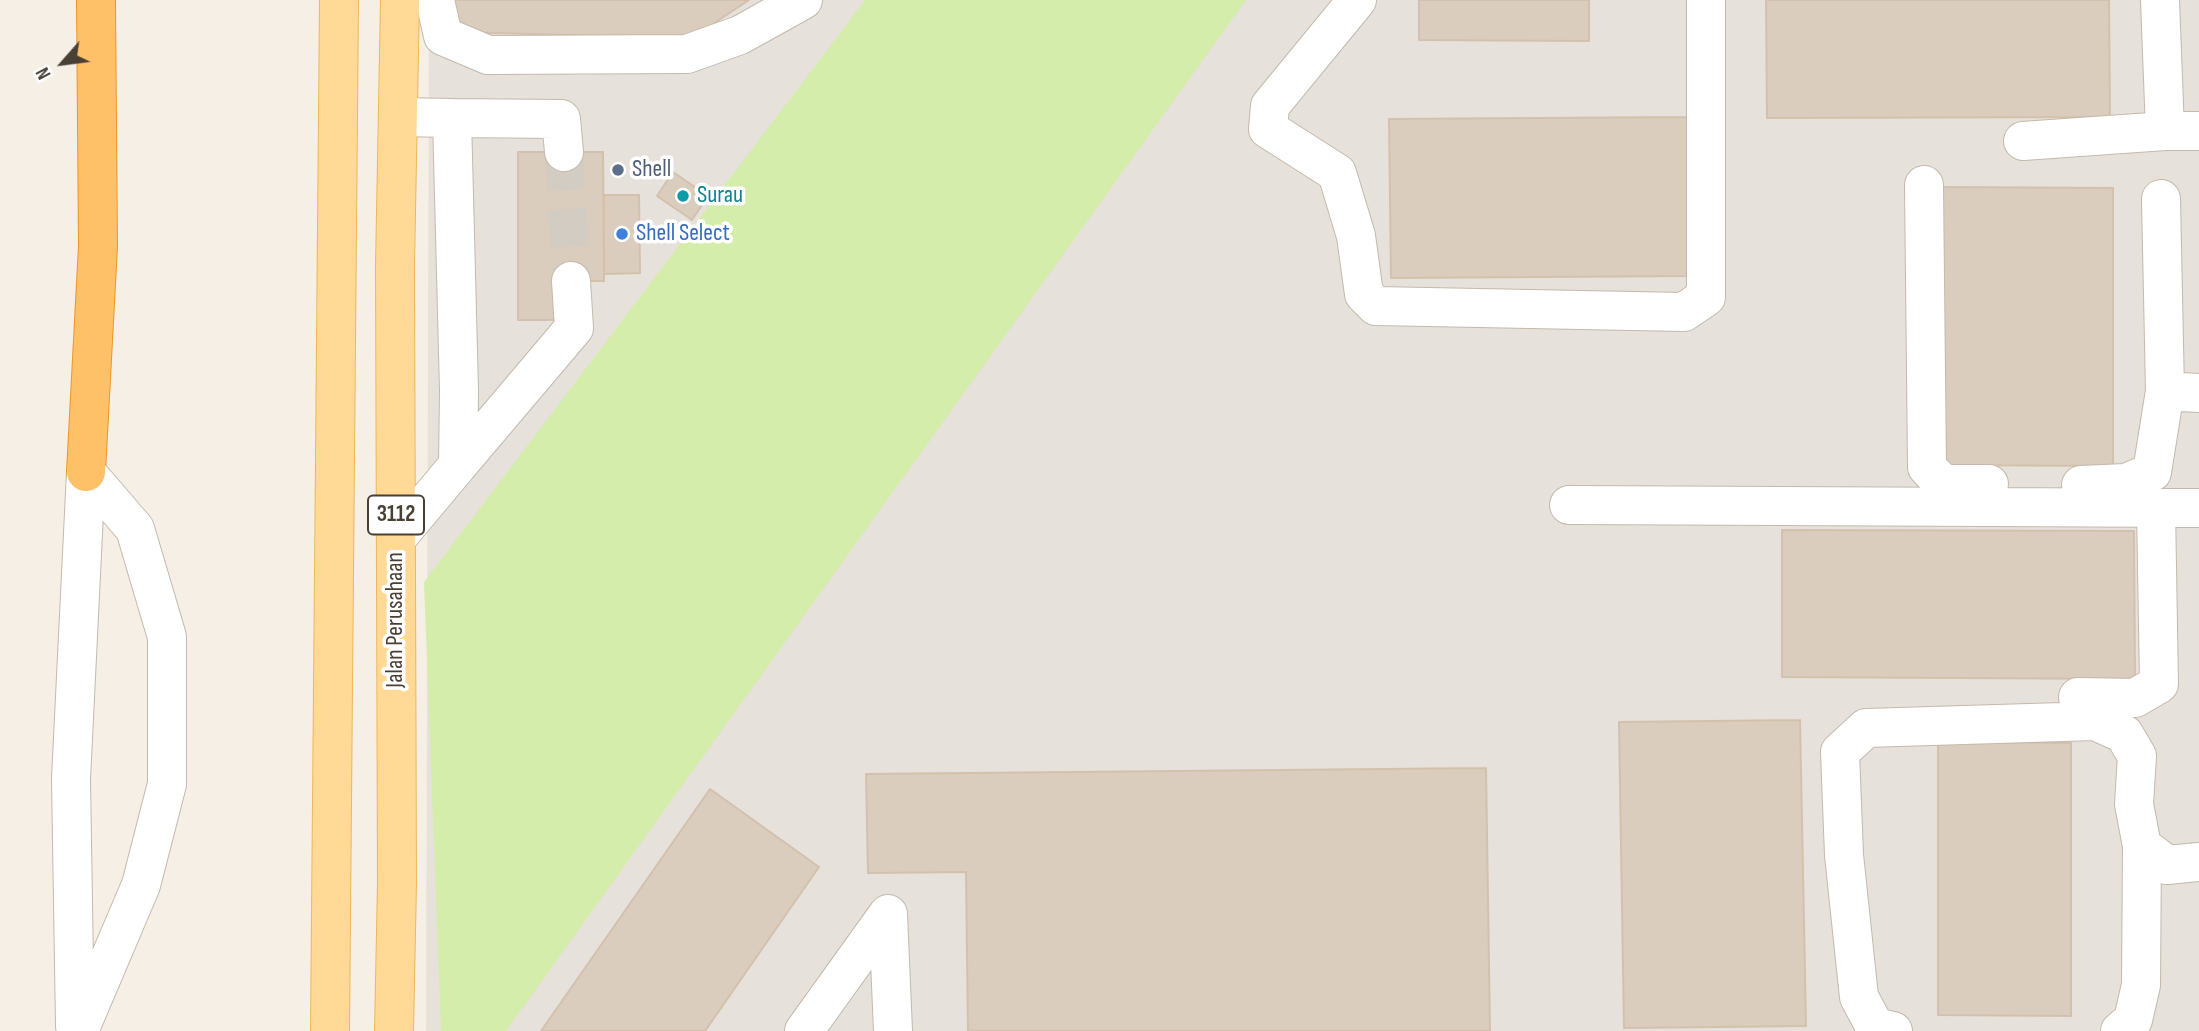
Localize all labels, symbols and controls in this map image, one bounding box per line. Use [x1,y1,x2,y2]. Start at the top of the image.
north arrow [28,28,98,98]
text: N [31,63,57,83]
place label: Shell [632,156,671,184]
marker: Shell [610,162,626,178]
place label: Surau [697,182,743,210]
marker: Surau [675,188,691,204]
place label: Shell Select [636,220,730,248]
marker: Shell Select [614,226,630,242]
road number: 3112 [368,495,424,534]
street label: Jalan Perusahaan [382,552,410,688]

